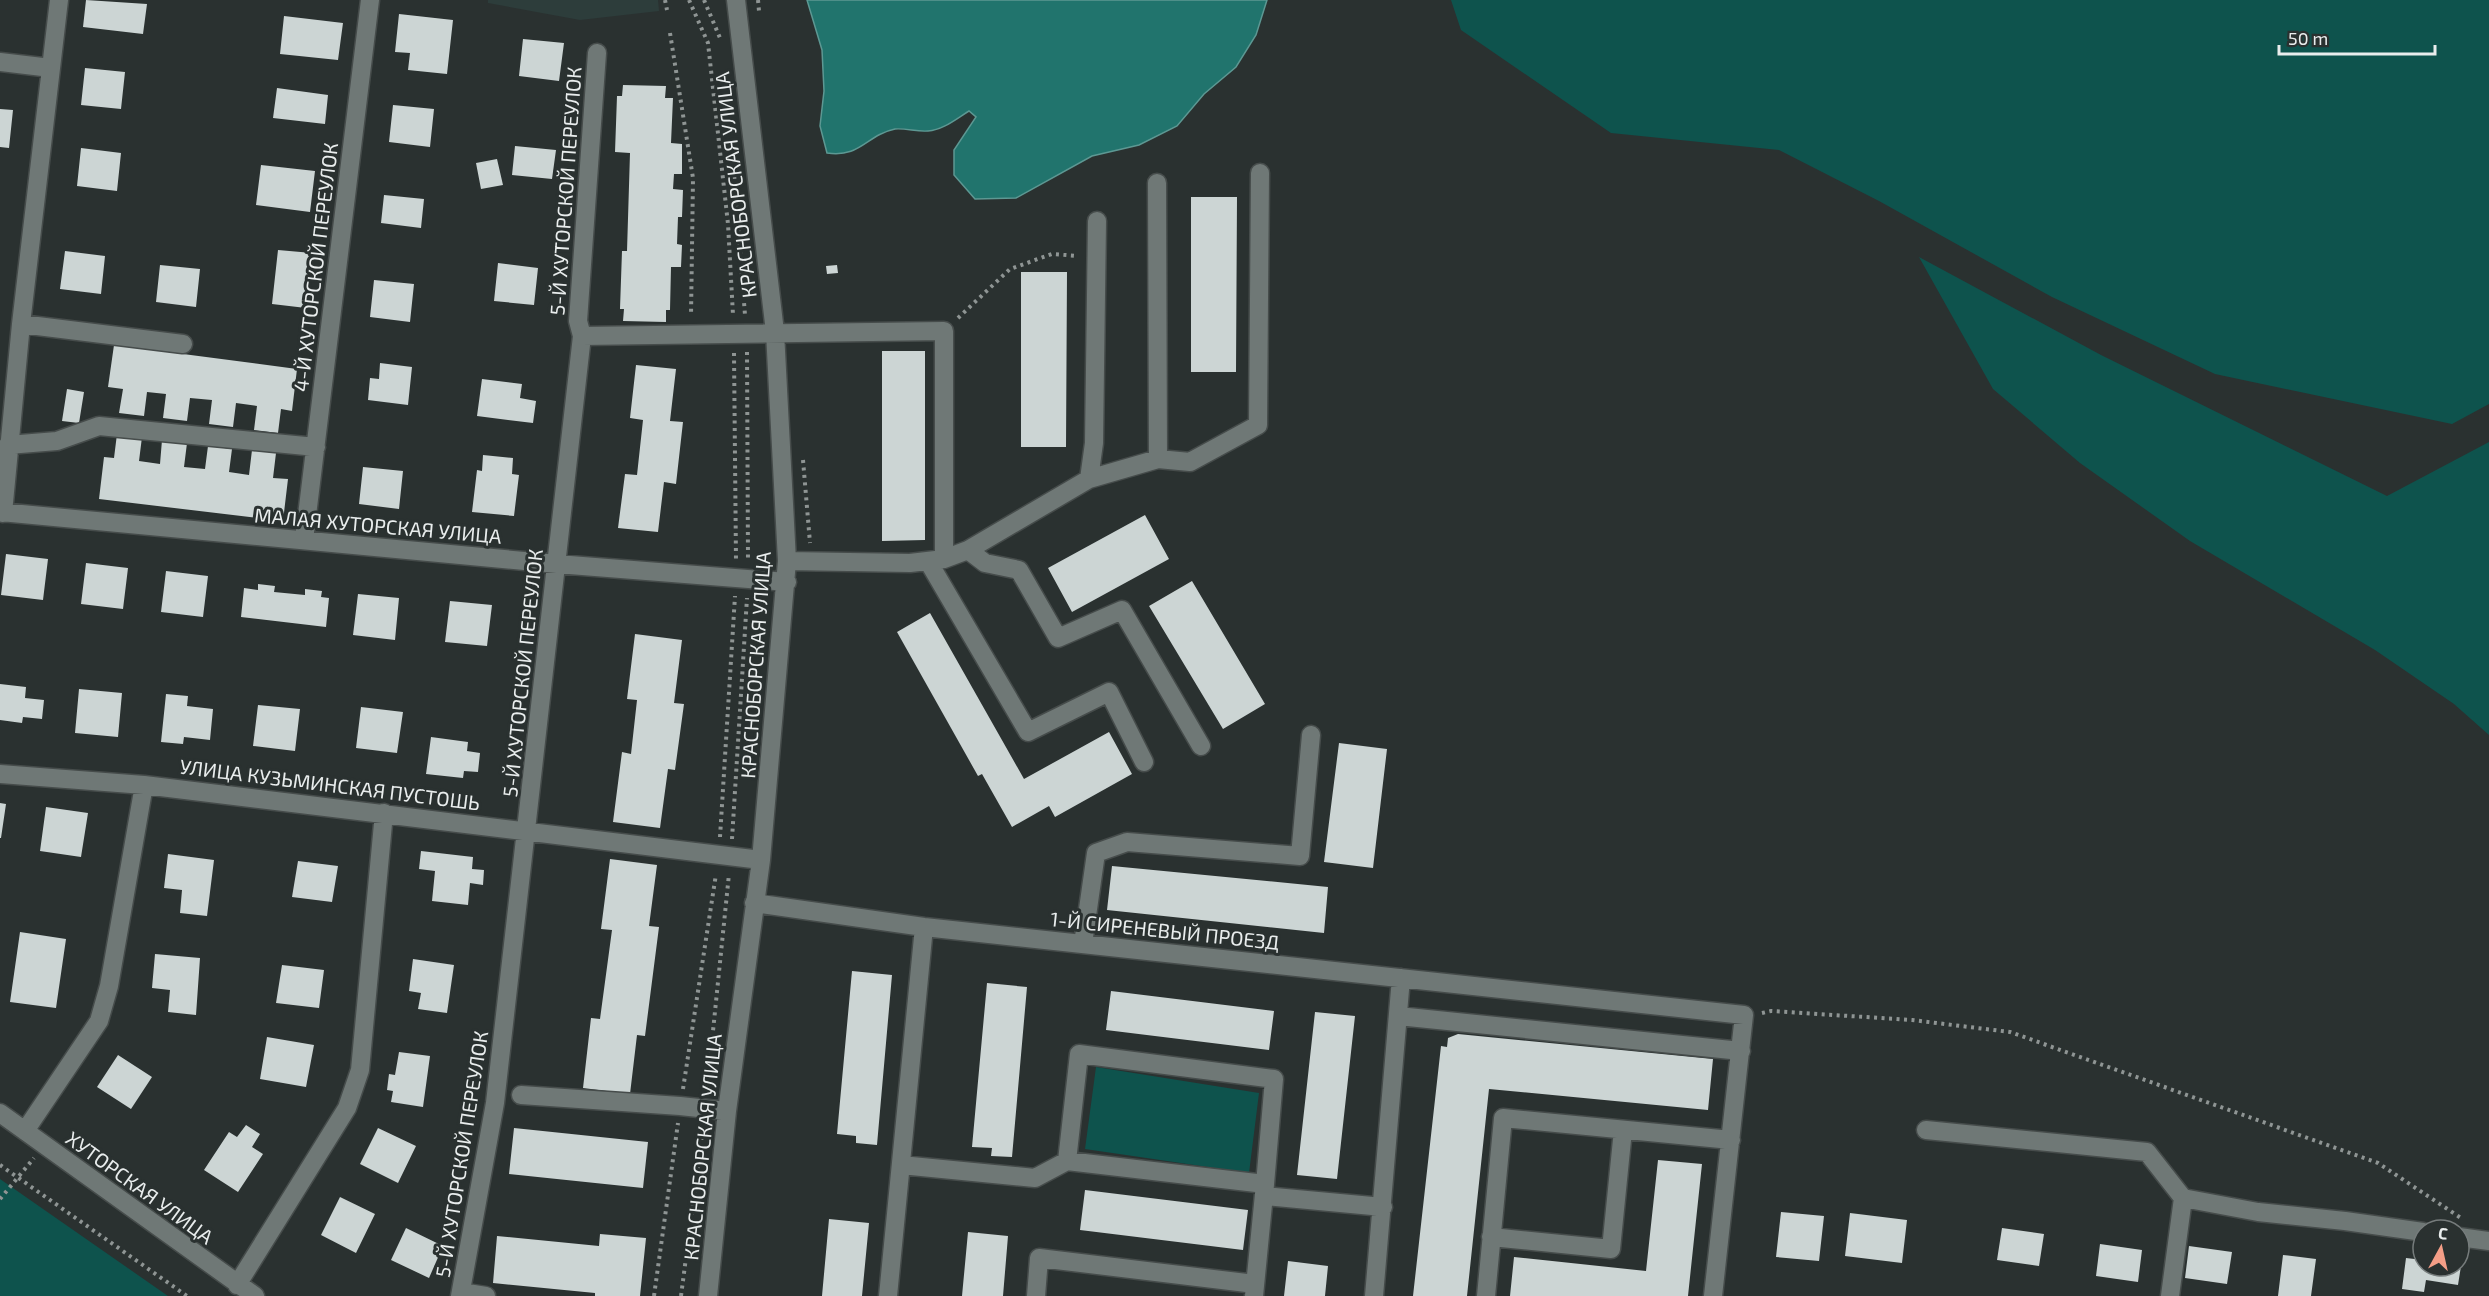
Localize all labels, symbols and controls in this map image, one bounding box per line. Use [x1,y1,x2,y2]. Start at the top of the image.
scale bar [2279,18,2435,56]
text: 50 m [2288,27,2328,49]
street label: 5-Й ХУТОРСКОЙ ПЕРЕУЛОК [544,66,586,316]
street label: КРАСНОБОРСКАЯ УЛИЦА [709,70,761,299]
street label: 4-Й ХУТОРСКОЙ ПЕРЕУЛОК [288,141,342,393]
street label: МАЛАЯ ХУТОРСКАЯ УЛИЦА [253,502,503,548]
street label: 5-Й ХУТОРСКОЙ ПЕРЕУЛОК [497,548,547,798]
street label: КРАСНОБОРСКАЯ УЛИЦА [735,550,775,779]
street label: УЛИЦА КУЗЬМИНСКАЯ ПУСТОШЬ [178,754,482,814]
street label: 1-Й СИРЕНЕВЫЙ ПРОЕЗД [1049,906,1281,954]
street label: 5-Й ХУТОРСКОЙ ПЕРЕУЛОК [430,1029,492,1279]
street label: КРАСНОБОРСКАЯ УЛИЦА [678,1032,726,1261]
street label: ХУТОРСКАЯ УЛИЦА [62,1126,219,1249]
north arrow [2411,1218,2471,1278]
text: С [2437,1223,2449,1243]

